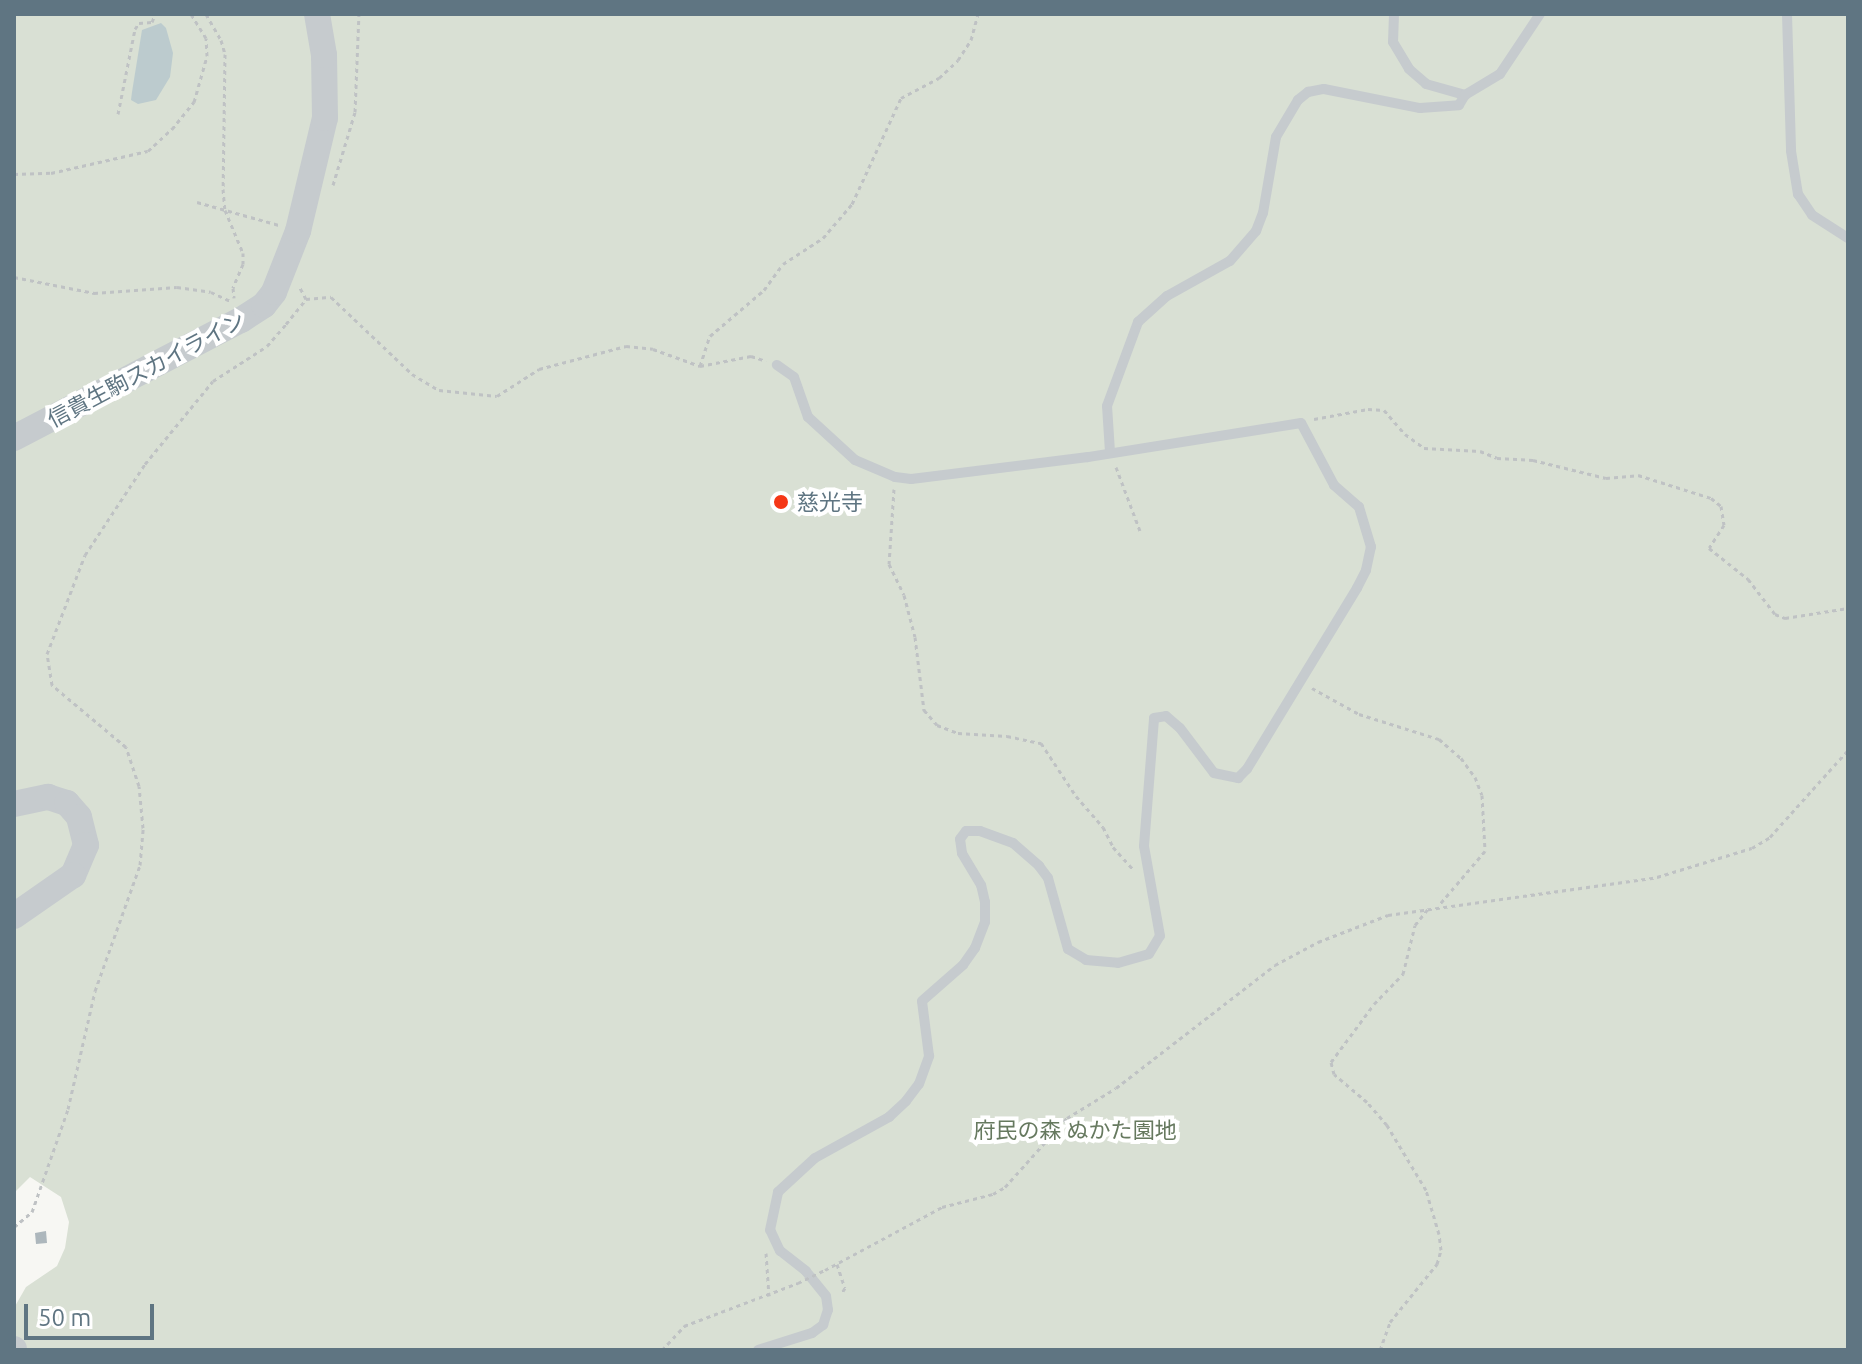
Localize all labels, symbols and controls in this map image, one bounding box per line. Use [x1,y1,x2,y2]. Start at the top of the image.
street label: 信貴生駒スカイライン [43,306,249,432]
place label: 慈光寺 [797,489,863,515]
marker: 慈光寺 [772,493,790,511]
park label: 府民の森 ぬかた園地 [973,1117,1177,1143]
scale bar [28,1288,158,1338]
text: 50 m [38,1304,91,1331]

